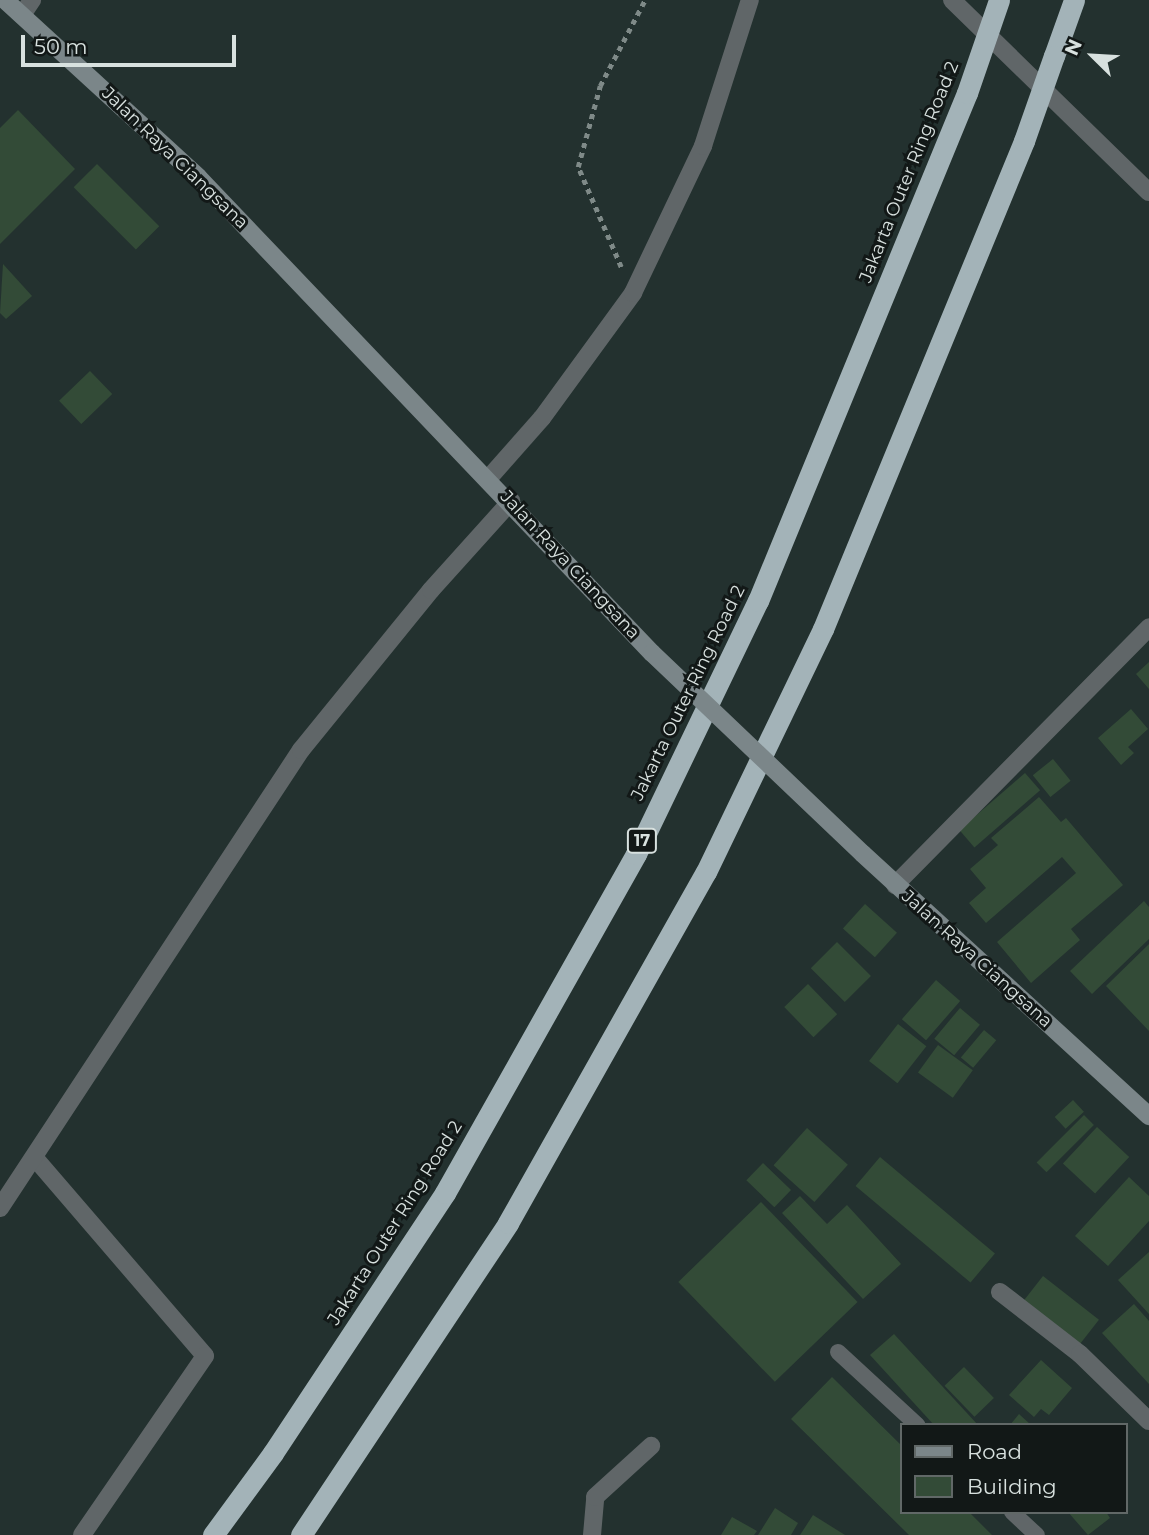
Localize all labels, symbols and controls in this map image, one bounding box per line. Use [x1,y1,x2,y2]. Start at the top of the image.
scale bar [24,21,240,65]
north arrow [1058,21,1128,91]
text: 50 m [34,34,88,59]
text: N [1060,36,1087,59]
street label: Jakarta Outer Ring Road 2 [855,58,963,286]
street label: Jalan Raya Ciangsana [97,83,253,233]
street label: Jalan Raya Ciangsana [496,486,644,644]
street label: Jakarta Outer Ring Road 2 [626,582,750,804]
road number: 17 [626,828,658,854]
street label: Jalan Raya Ciangsana [897,886,1057,1032]
street label: Jakarta Outer Ring Road 2 [323,1117,467,1329]
legend [900,1423,1128,1514]
text: Road [967,1439,1022,1464]
text: Building [967,1474,1057,1499]

